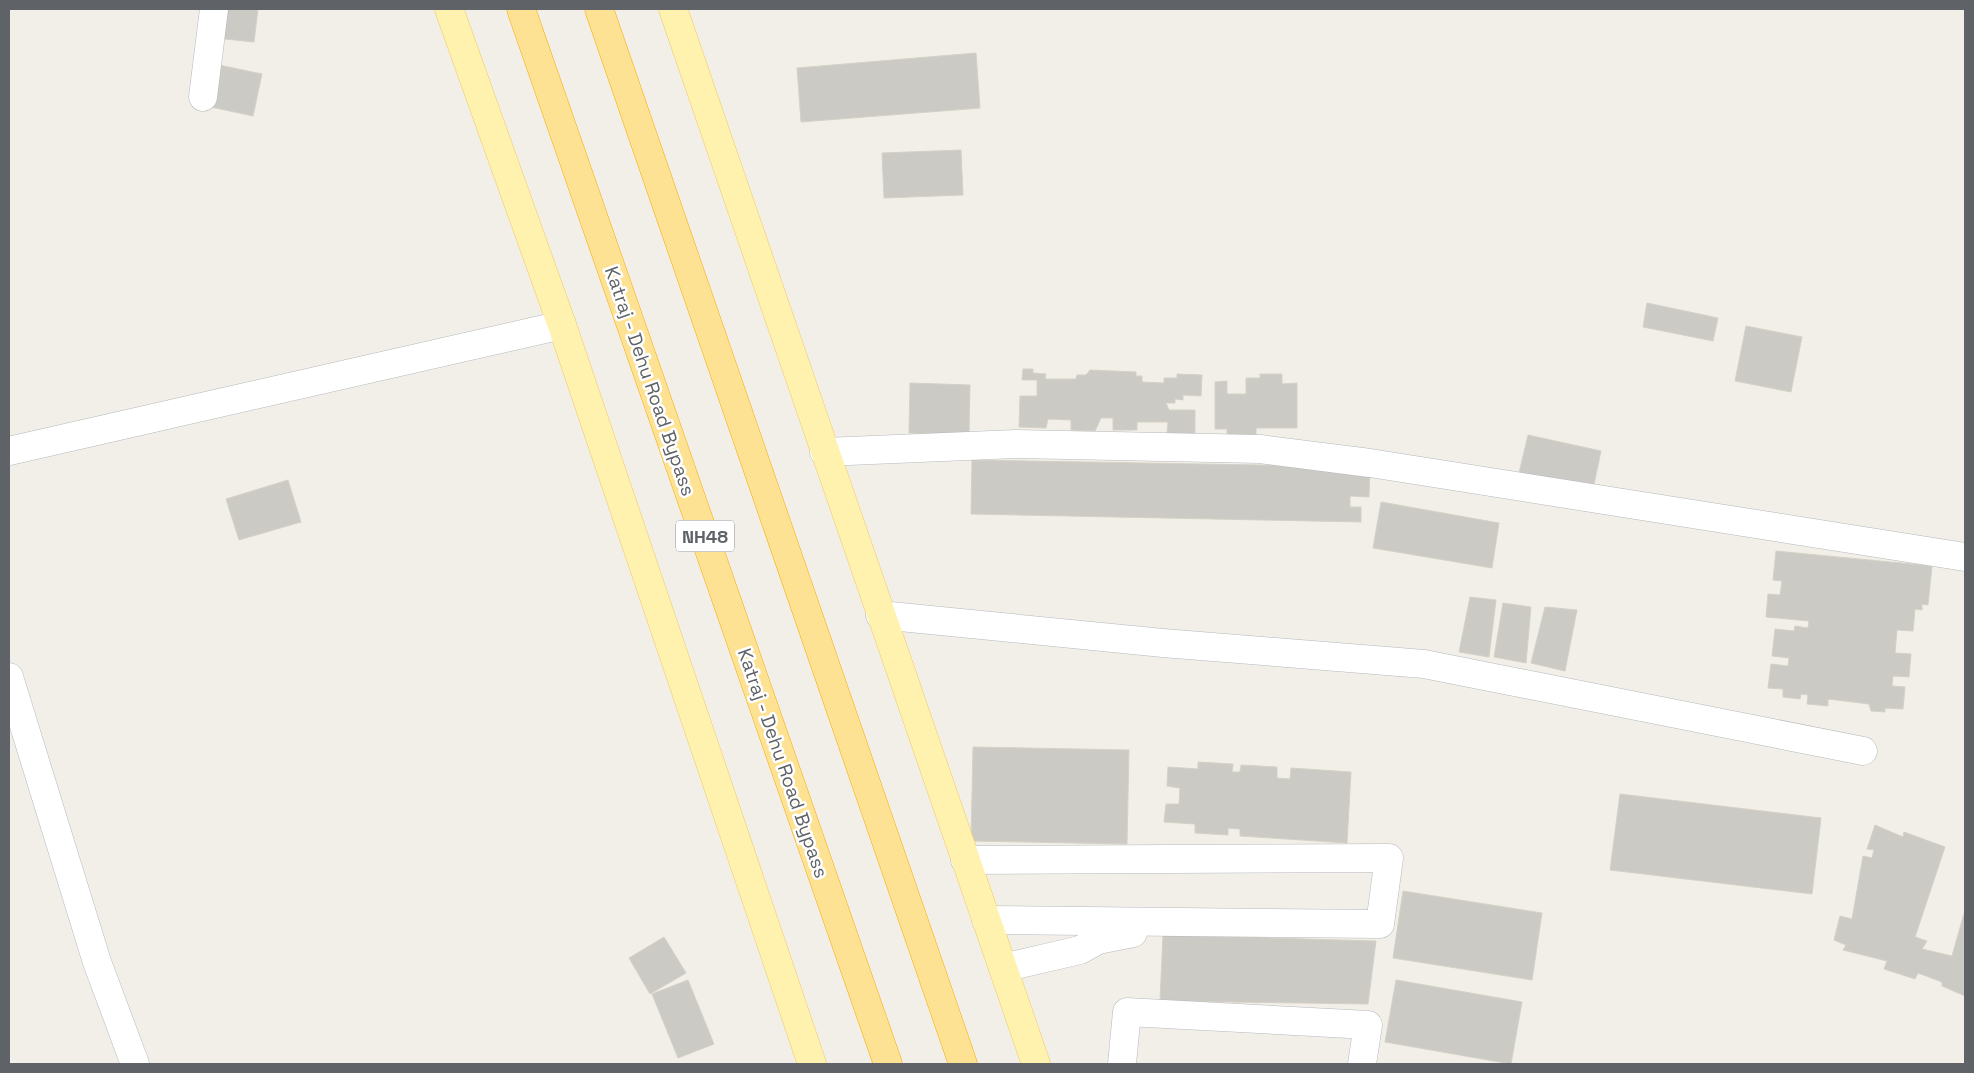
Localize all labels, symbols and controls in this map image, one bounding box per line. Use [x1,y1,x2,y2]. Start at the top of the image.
street label: Katraj - Dehu Road Bypass [599,263,701,499]
road number: NH48 [676,520,734,552]
street label: Katraj - Dehu Road Bypass [732,645,834,881]

